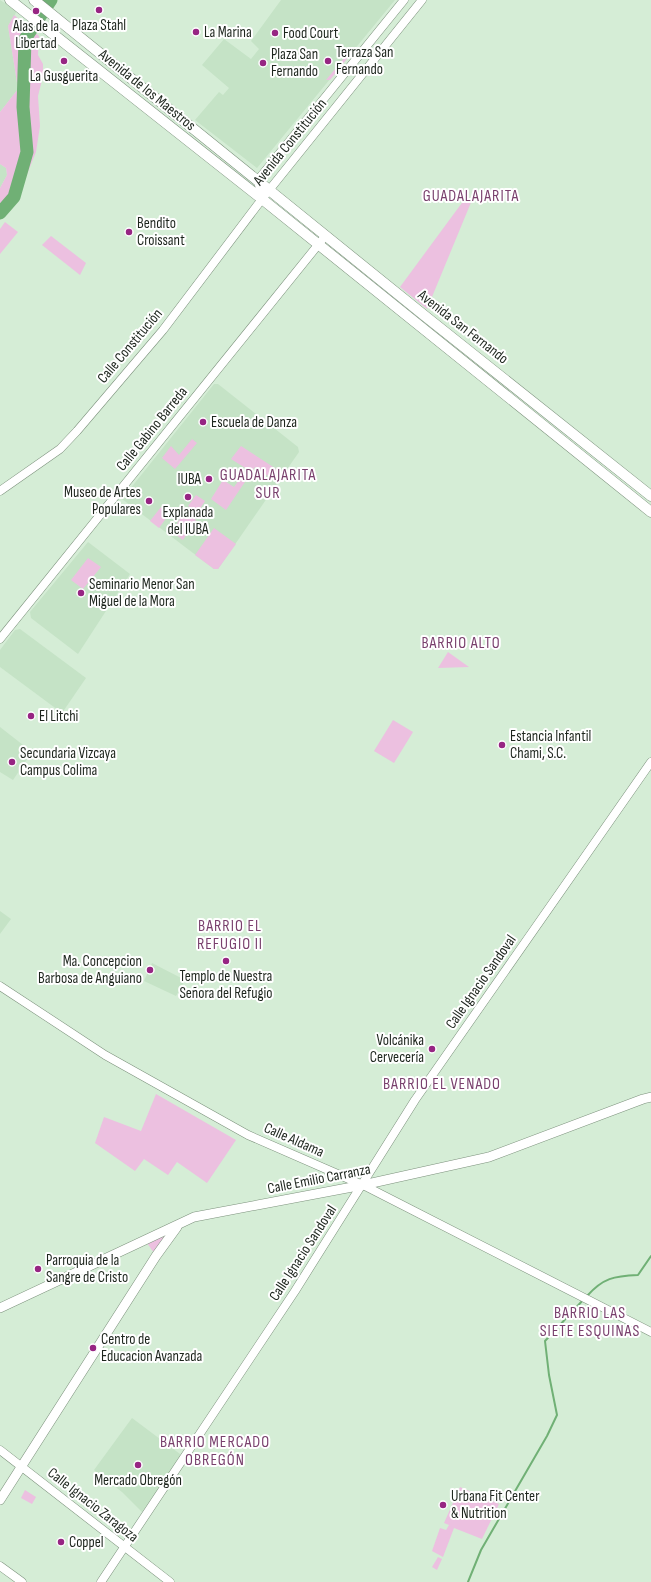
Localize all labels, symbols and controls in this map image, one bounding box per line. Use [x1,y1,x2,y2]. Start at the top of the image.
marker: Plaza Stahl [94,5,104,15]
marker: Alas de la Libertad [31,6,41,16]
place label: Plaza Stahl [72,16,126,35]
place label: Alas de la Libertad [12,17,59,53]
place label: La Marina [204,23,252,42]
place label: Food Court [283,24,339,43]
marker: La Marina [191,27,201,37]
marker: Food Court [270,28,280,38]
place label: Terraza San Fernando [336,43,393,79]
street label: Avenida de los Maestros [94,44,199,135]
place label: Plaza San Fernando [271,45,318,81]
marker: La Gusguerita [59,56,69,66]
marker: Terraza San Fernando [323,56,333,66]
marker: Plaza San Fernando [258,58,268,68]
place label: La Gusguerita [30,67,98,86]
street label: Avenida Constitución [249,95,331,190]
district label: GUADALAJARITA [423,187,519,206]
place label: Bendito Croissant [137,214,185,250]
marker: Bendito Croissant [124,227,134,237]
street label: Avenida San Fernando [413,285,512,368]
street label: Calle Constitución [93,305,167,387]
street label: Calle Gabino Barreda [112,383,192,475]
place label: Escuela de Danza [211,413,297,432]
marker: Escuela de Danza [198,417,208,427]
district label: GUADALAJARITA SUR [220,466,316,503]
place label: IUBA [177,470,202,489]
marker: IUBA [204,474,214,484]
place label: Museo de Artes Populares [64,483,141,519]
marker: Explanada del IUBA [183,492,193,502]
marker: Museo de Artes Populares [144,496,154,506]
place label: Explanada del IUBA [163,503,214,539]
place label: Seminario Menor San Miguel de la Mora [89,575,195,611]
marker: Seminario Menor San Miguel de la Mora [76,588,86,598]
district label: BARRIO ALTO [421,634,501,653]
place label: El Litchi [39,707,79,726]
marker: El Litchi [26,711,36,721]
place label: Estancia Infantil Chami, S.C. [510,727,591,763]
marker: Estancia Infantil Chami, S.C. [497,740,507,750]
place label: Secundaria Vizcaya Campus Colima [20,744,116,780]
marker: Secundaria Vizcaya Campus Colima [7,757,17,767]
district label: BARRIO EL REFUGIO II [197,917,263,954]
street label: Calle Ignacio Sandoval [442,931,520,1033]
place label: Ma. Concepcion Barbosa de Anguiano [38,952,142,988]
marker: Templo de Nuestra Señora del Refugio [221,956,231,966]
marker: Ma. Concepcion Barbosa de Anguiano [145,965,155,975]
place label: Templo de Nuestra Señora del Refugio [179,967,273,1003]
place label: Volcánika Cervecería [370,1031,424,1067]
marker: Volcánika Cervecería [427,1044,437,1054]
district label: BARRIO EL VENADO [383,1075,501,1094]
street label: Calle Aldama [261,1118,327,1162]
street label: Calle Emilio Carranza [266,1160,372,1198]
street label: Calle Ignacio Sandoval [265,1201,341,1305]
place label: Parroquia de la Sangre de Cristo [46,1251,128,1287]
marker: Parroquia de la Sangre de Cristo [33,1264,43,1274]
district label: BARRIO LAS SIETE ESQUINAS [540,1304,640,1341]
place label: Centro de Educacion Avanzada [101,1330,202,1366]
marker: Centro de Educacion Avanzada [88,1343,98,1353]
district label: BARRIO MERCADO OBREGÓN [160,1433,270,1470]
marker: Mercado Obregón [133,1460,143,1470]
street label: Calle Ignacio Zaragoza [44,1464,142,1547]
place label: Mercado Obregón [94,1471,182,1490]
place label: Urbana Fit Center & Nutrition [451,1487,540,1523]
marker: Urbana Fit Center & Nutrition [438,1500,448,1510]
place label: Coppel [69,1533,104,1552]
marker: Coppel [56,1537,66,1547]

